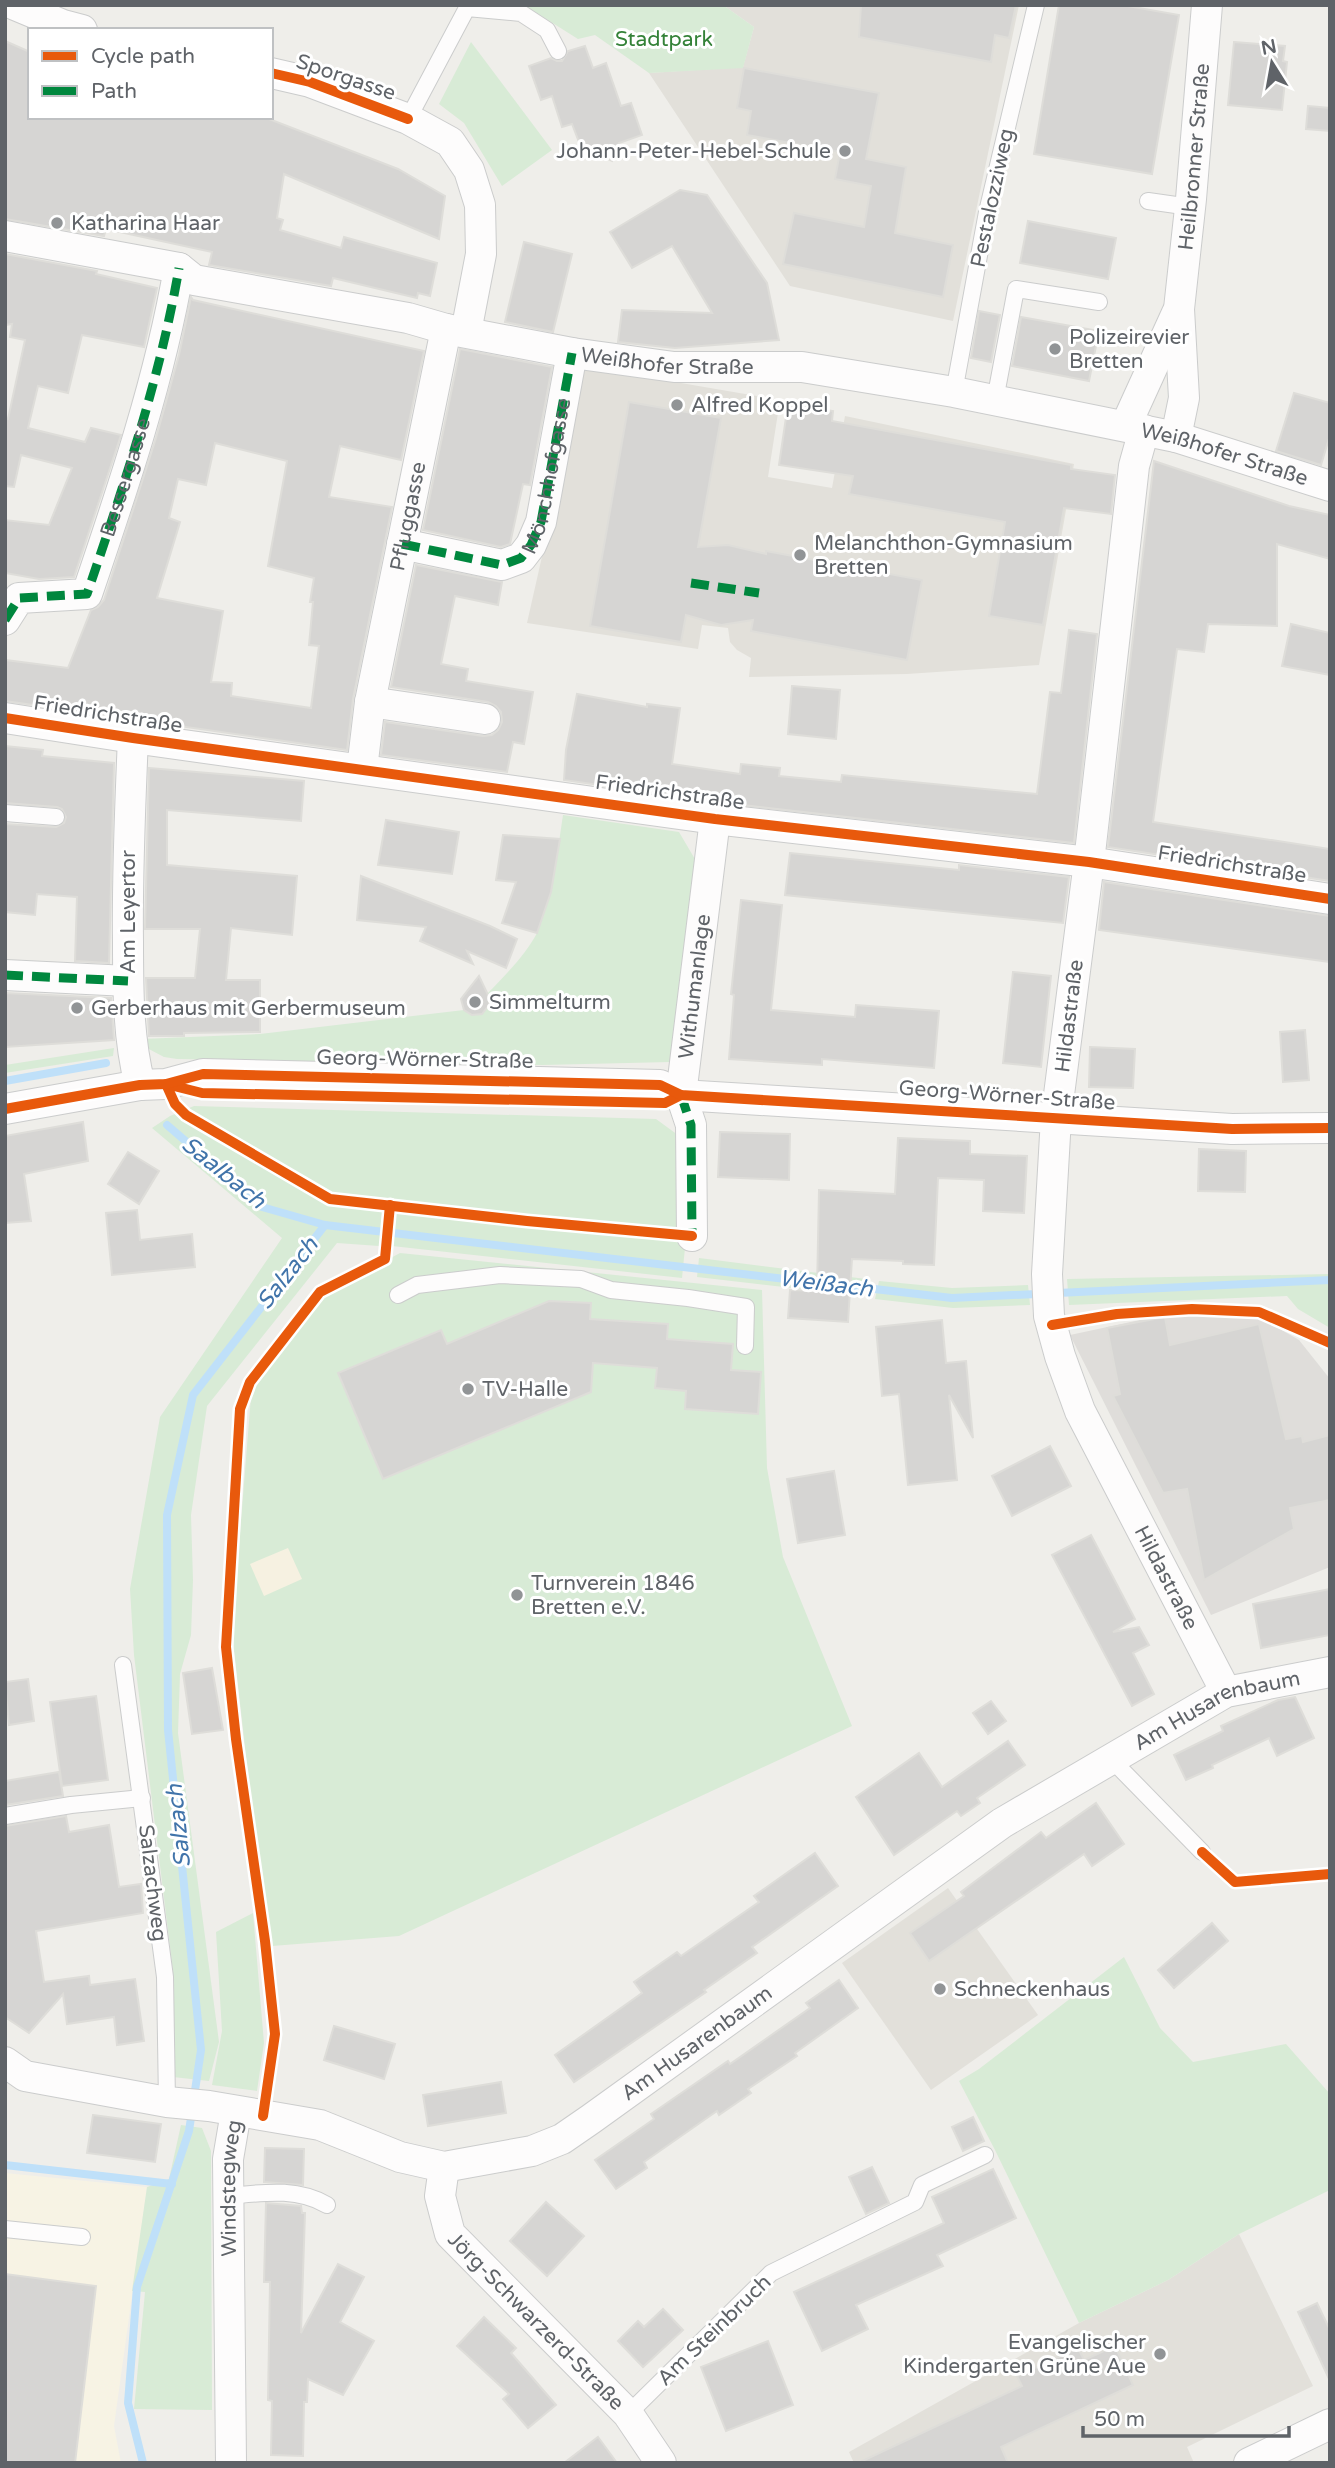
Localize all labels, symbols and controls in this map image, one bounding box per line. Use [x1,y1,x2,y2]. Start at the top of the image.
park label: Stadtpark [615,27,713,52]
legend [28,28,273,119]
north arrow [1237,28,1307,98]
text: N [1259,35,1279,60]
text: Cycle path [91,44,195,69]
street label: Sporgasse [293,49,399,106]
street label: Heilbronner Straße [1173,62,1215,252]
text: Path [91,79,137,104]
street label: Pestalozziweg [966,126,1019,270]
place label: Johann-Peter-Hebel-Schule [556,139,831,164]
marker: Johann-Peter-Hebel-Schule [837,143,853,159]
place label: Katharina Haar [71,211,220,236]
marker: Katharina Haar [49,215,65,231]
place label: Polizeirevier Bretten [1069,325,1189,374]
marker: Polizeirevier Bretten [1047,341,1063,357]
street label: Weißhofer Straße [579,342,754,380]
place label: Alfred Koppel [691,393,829,418]
street label: Mönchhofgasse [517,396,577,558]
marker: Alfred Koppel [669,397,685,413]
street label: Bessergasse [95,415,156,540]
street label: Weißhofer Straße [1139,418,1311,491]
street label: Pfluggasse [385,460,432,573]
place label: Melanchthon-Gymnasium Bretten [814,531,1073,580]
marker: Melanchthon-Gymnasium Bretten [792,547,808,563]
street label: Friedrichstraße [32,690,184,739]
street label: Friedrichstraße [594,770,746,815]
street label: Friedrichstraße [1156,840,1308,889]
street label: Am Leyertor [116,850,141,974]
street label: Withumanlage [674,912,716,1060]
street label: Hildastraße [1050,958,1089,1074]
place label: Simmelturm [489,990,611,1015]
marker: Simmelturm [467,994,483,1010]
place label: Gerberhaus mit Gerbermuseum [91,996,406,1021]
marker: Gerberhaus mit Gerbermuseum [69,1000,85,1016]
street label: Georg-Wörner-Straße [316,1045,534,1074]
street label: Georg-Wörner-Straße [898,1075,1116,1116]
water label: Saalbach [176,1131,272,1216]
water label: Salzach [251,1231,325,1315]
water label: Weißach [777,1264,875,1304]
place label: TV-Halle [482,1377,568,1402]
marker: TV-Halle [460,1381,476,1397]
street label: Hildastraße [1129,1522,1203,1634]
place label: Turnverein 1846 Bretten e.V. [531,1571,695,1620]
marker: Turnverein 1846 Bretten e.V. [509,1587,525,1603]
street label: Am Husarenbaum [1129,1666,1302,1756]
water label: Salzach [161,1782,197,1869]
street label: Salzachweg [133,1823,172,1943]
place label: Schneckenhaus [954,1977,1110,2002]
street label: Am Husarenbaum [617,1981,777,2106]
marker: Schneckenhaus [932,1981,948,1997]
street label: Windstegweg [216,2118,247,2257]
street label: Jörg-Schwarzerd-Straße [442,2227,629,2416]
street label: Am Steinbruch [652,2270,776,2391]
place label: Evangelischer Kindergarten Grüne Aue [903,2330,1146,2379]
marker: Evangelischer Kindergarten Grüne Aue [1152,2346,1168,2362]
scale bar [1083,2394,1290,2438]
text: 50 m [1094,2407,1145,2432]

